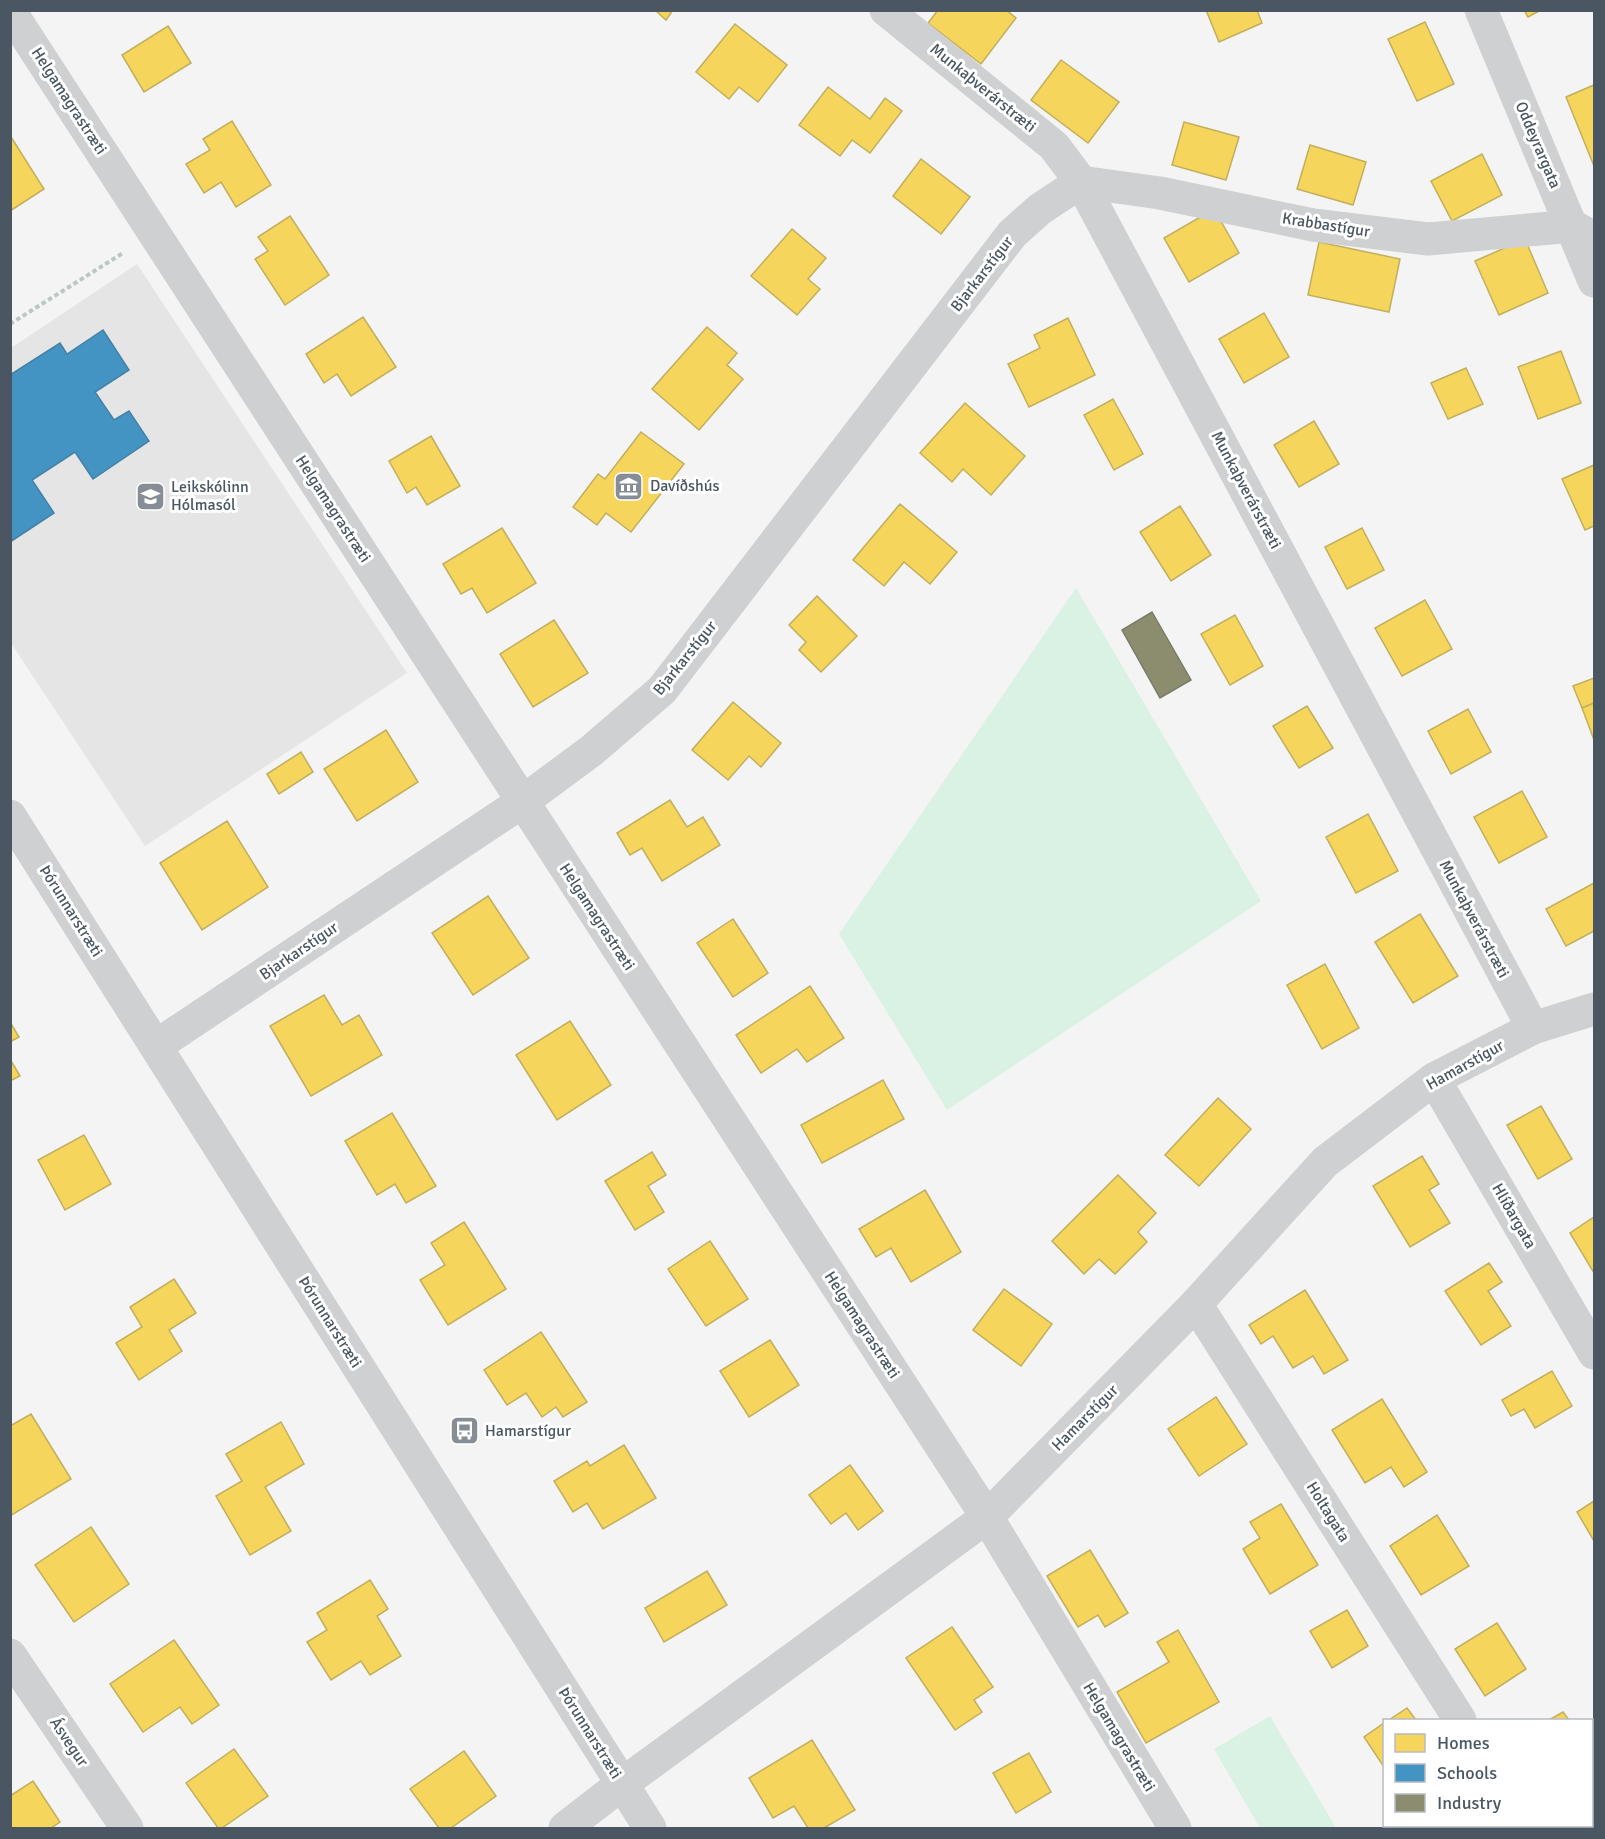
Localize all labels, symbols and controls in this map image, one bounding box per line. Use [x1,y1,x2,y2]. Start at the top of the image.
street label: Munkaþverárstræti [926,39,1040,137]
street label: Helgamagrastræti [27,44,111,158]
street label: Oddeyrargata [1511,99,1565,191]
street label: Krabbastígur [1281,208,1371,242]
street label: Bjarkarstígur [946,232,1018,316]
street label: Munkaþverárstræti [1206,428,1286,552]
street label: Helgamagrastræti [291,452,375,566]
museum icon: Davíðshús [613,470,645,502]
place label: Davíðshús [650,476,720,496]
place label: Leikskólinn Hólmasól [171,477,249,515]
school or university icon: Leikskólinn Hólmasól [134,480,166,512]
street label: Bjarkarstígur [649,617,721,699]
street label: Munkaþverárstræti [1434,857,1514,981]
street label: Helgamagrastræti [555,860,639,974]
street label: Þórunnarstræti [35,861,107,961]
street label: Bjarkarstígur [256,917,342,985]
street label: Hamarstígur [1423,1035,1507,1095]
street label: Hlíðargata [1487,1180,1541,1252]
street label: Helgamagrastræti [820,1268,904,1382]
street label: Þórunnarstræti [294,1272,366,1372]
street label: Hamarstígur [1048,1381,1122,1455]
bus stop icon: Hamarstígur [448,1415,480,1447]
place label: Hamarstígur [485,1421,571,1441]
street label: Holtagata [1302,1478,1354,1546]
street label: Helgamagrastræti [1078,1679,1160,1795]
street label: Þórunnarstræti [554,1683,626,1783]
street label: Ásvegur [45,1714,93,1770]
legend [1383,1719,1593,1827]
text: Homes [1437,1732,1490,1754]
text: Schools [1437,1762,1497,1784]
text: Industry [1437,1792,1502,1814]

